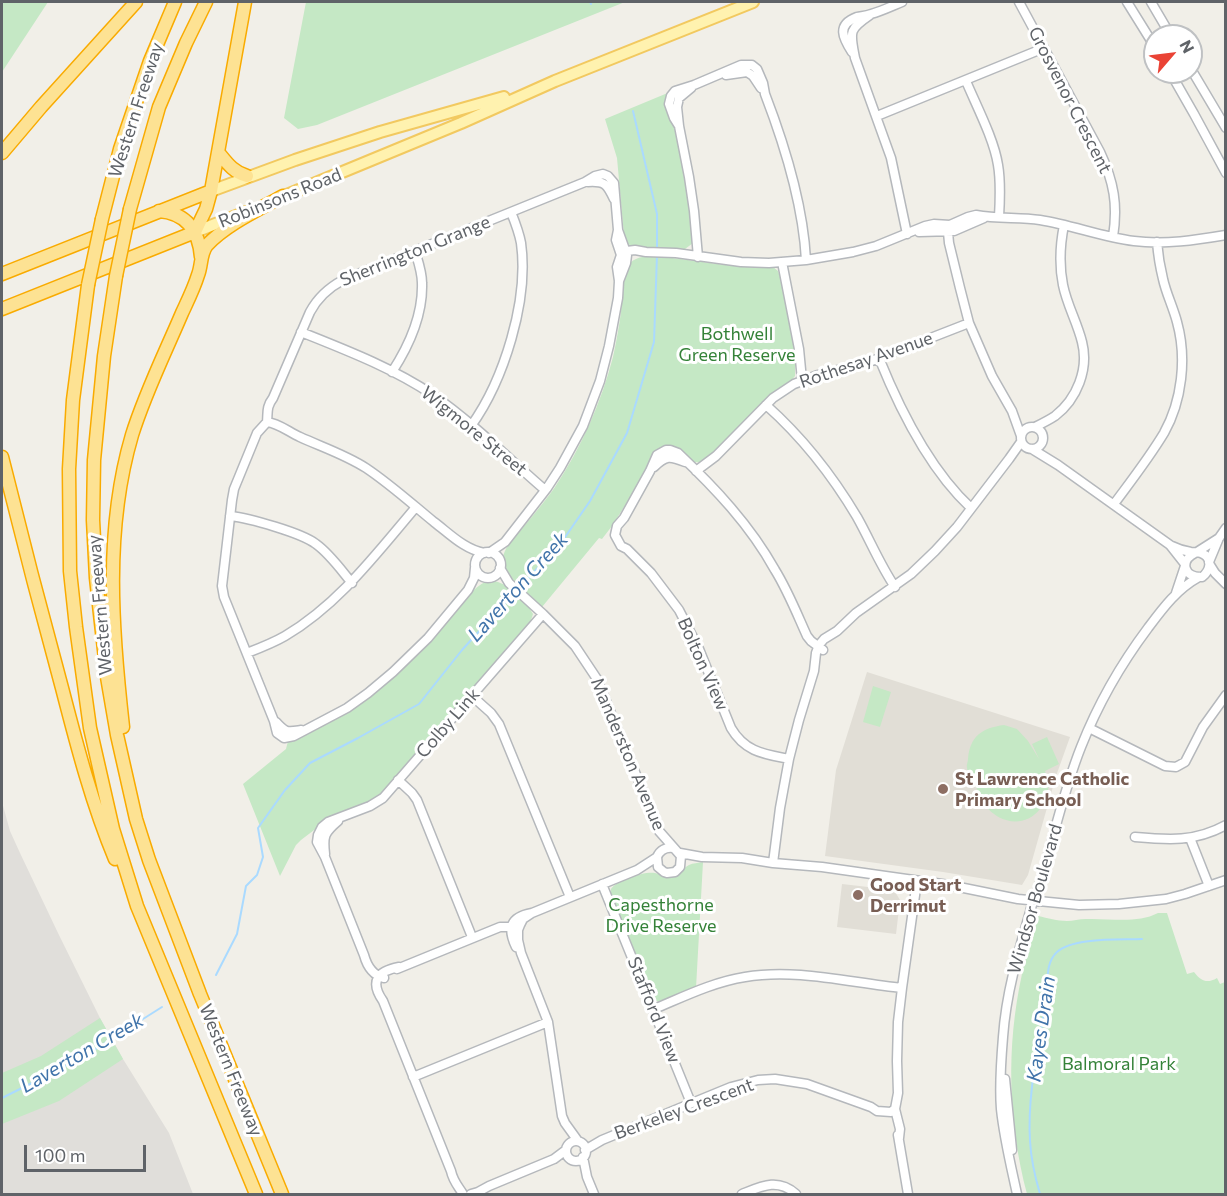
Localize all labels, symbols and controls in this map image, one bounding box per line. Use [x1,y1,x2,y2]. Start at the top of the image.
street label: Grosvenor Crescent [1024,23,1116,177]
north arrow [1143,24,1203,84]
text: N [1176,36,1199,56]
street label: Western Freeway [104,40,168,180]
street label: Robinsons Road [215,163,345,233]
street label: Sherrington Grange [337,211,493,291]
park label: Bothwell Green Reserve [678,323,796,366]
street label: Rothesay Avenue [797,327,935,393]
street label: Wigmore Street [417,382,531,480]
water label: Laverton Creek [463,527,573,647]
street label: Western Freeway [83,534,117,676]
street label: Bolton View [673,614,733,714]
street label: Manderston Avenue [586,675,670,833]
street label: Colby Link [412,684,484,762]
place label: St Lawrence Catholic Primary School [955,768,1129,810]
marker: St Lawrence Catholic Primary School [936,782,950,796]
street label: Windsor Boulevard [1003,821,1067,977]
place label: Good Start Derrimut [870,874,961,916]
marker: Good Start Derrimut [851,888,865,902]
park label: Capesthorne Drive Reserve [605,894,717,936]
street label: Stafford View [623,954,685,1066]
water label: Kayes Drain [1022,975,1060,1083]
street label: Western Freeway [195,1001,267,1139]
water label: Laverton Creek [16,1008,148,1098]
park label: Balmoral Park [1062,1053,1176,1075]
street label: Berkeley Crescent [611,1074,757,1144]
scale bar [27,1133,148,1171]
text: 100 m [35,1144,85,1166]

